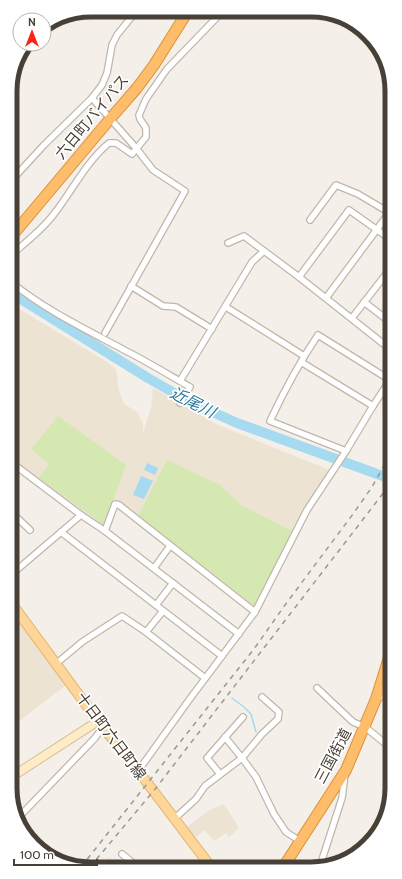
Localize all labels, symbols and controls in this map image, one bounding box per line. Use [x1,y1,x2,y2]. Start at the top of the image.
north arrow [12,12,52,52]
text: N [28,15,36,29]
street label: 六日町バイパス [51,71,133,163]
water label: 近尾川 [167,383,220,423]
street label: 十日町六日町線 [72,689,150,783]
street label: 三国街道 [311,725,355,787]
scale bar [14,841,97,867]
text: 100 m [20,847,54,862]

